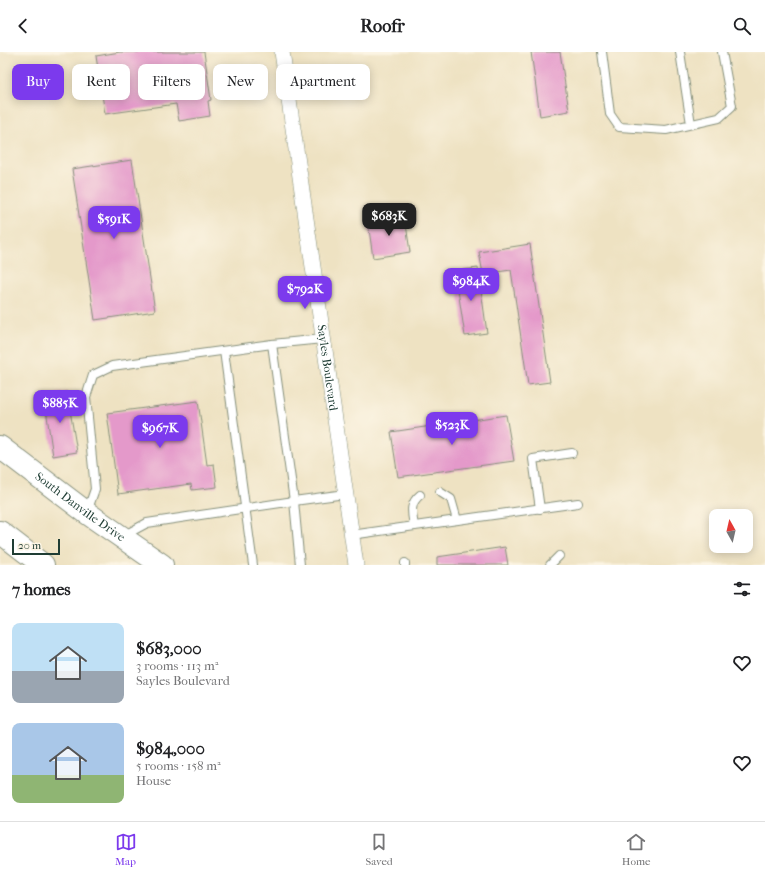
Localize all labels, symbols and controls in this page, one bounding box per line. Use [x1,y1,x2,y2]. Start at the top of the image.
icon: back [12,15,34,37]
icon: search [731,15,753,37]
text: Roofr [360,16,405,37]
chip: Buy [12,64,64,100]
chip: Rent [72,64,130,100]
chip: Filters [138,64,205,100]
chip: New [213,64,268,100]
chip: Apartment [276,64,370,100]
pin: $683K [361,203,417,237]
pin: $591K [86,206,142,240]
text: $683K [371,208,407,223]
text: $591K [97,211,131,226]
pin: $984K [443,268,499,302]
text: $984K [452,273,490,288]
pin: $792K [277,276,333,310]
text: $792K [287,281,323,296]
street label: Sayles Boulevard [314,324,341,412]
pin: $885K [32,390,88,424]
text: $885K [42,395,78,410]
pin: $523K [424,412,480,446]
pin: $967K [132,415,188,449]
text: $523K [435,417,469,432]
text: $967K [142,420,178,435]
street label: South Danville Drive [32,469,128,544]
north arrow [709,509,753,553]
map controls [709,509,753,553]
scale bar [12,537,60,556]
text: 20 m [18,539,41,552]
icon: filters [731,578,753,600]
text: 7 homes [12,579,71,599]
text: $683,000 [136,638,202,658]
icon: home [44,639,92,687]
icon: heart [731,652,753,674]
text: 3 rooms · 113 m² [136,658,218,673]
text: Sayles Boulevard [136,673,230,688]
text: $984,000 [136,738,205,758]
icon: home [44,739,92,787]
icon: heart [731,752,753,774]
text: 5 rooms · 158 m² [136,758,221,773]
text: House [136,773,171,788]
tab: Map [115,831,137,868]
tab: Saved [366,831,393,868]
tab: Home [622,831,650,868]

